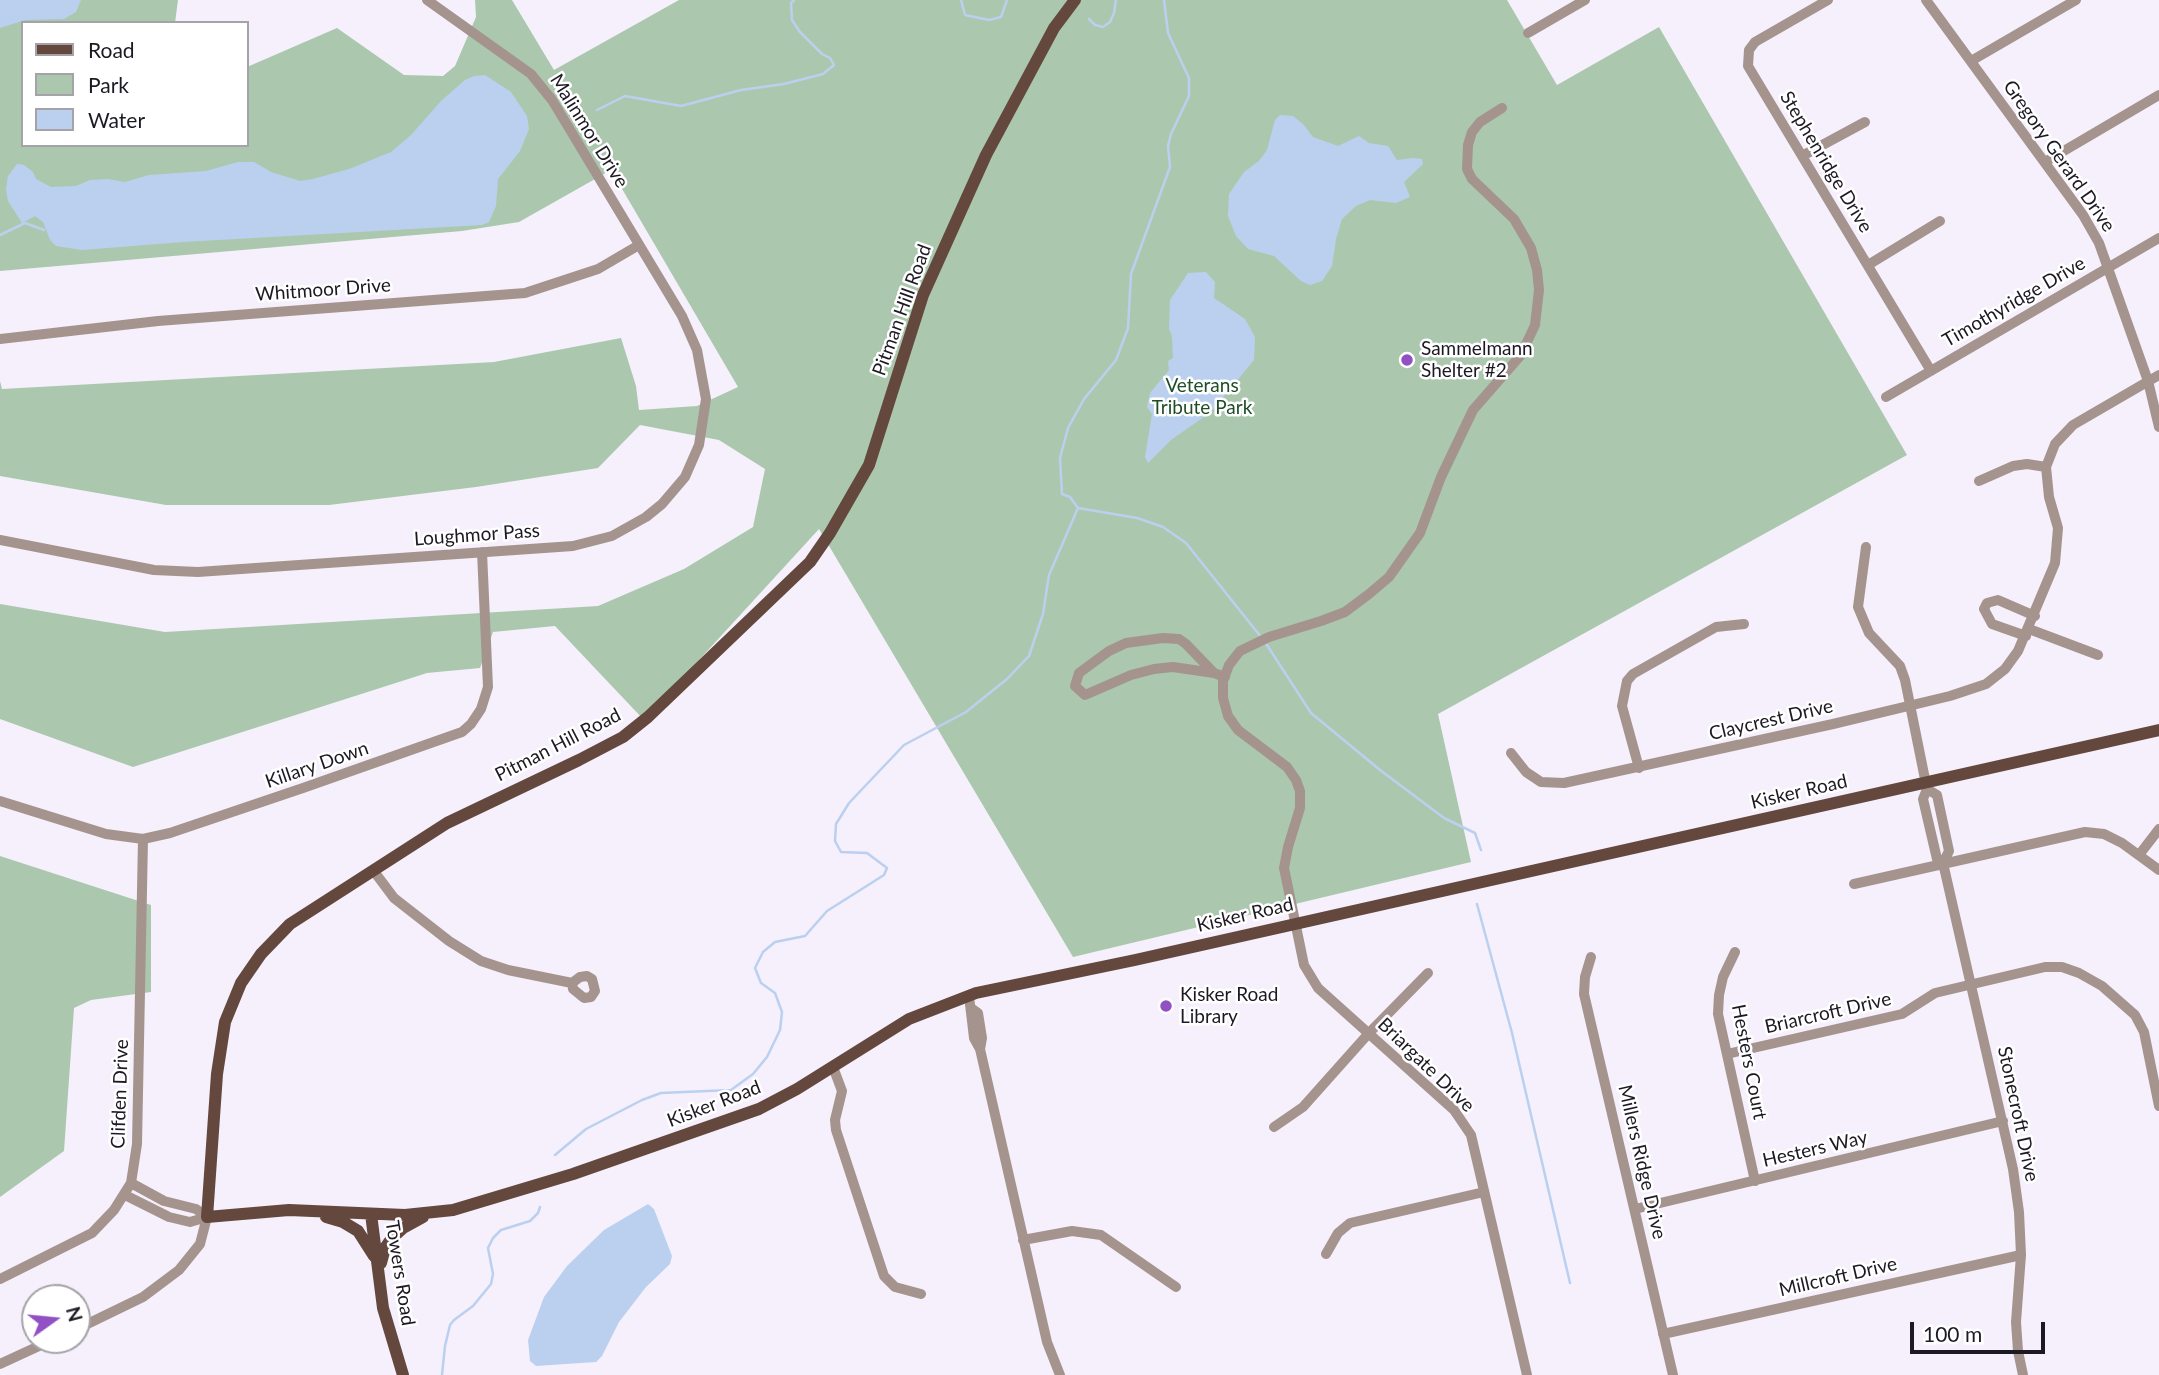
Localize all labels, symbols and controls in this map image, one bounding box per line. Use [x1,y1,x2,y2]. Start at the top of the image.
legend [21,21,248,147]
text: Road [88,37,135,62]
street label: Malinmor Drive [545,70,633,192]
text: Park [88,72,129,97]
street label: Gregory Gerard Drive [1998,76,2120,236]
street label: Stephenridge Drive [1775,87,1877,237]
text: Water [88,107,145,132]
street label: Pitman Hill Road [868,241,936,379]
street label: Timothyridge Drive [1939,252,2089,352]
street label: Whitmoor Drive [254,274,392,306]
place label: Sammelmann Shelter #2 [1421,338,1533,382]
marker: Sammelmann Shelter #2 [1399,352,1415,368]
park label: Veterans Tribute Park [1152,375,1252,419]
street label: Loughmor Pass [413,519,541,551]
street label: Claycrest Drive [1707,695,1835,745]
street label: Pitman Hill Road [491,703,625,787]
street label: Killary Down [262,737,372,793]
street label: Kisker Road [1748,770,1850,814]
street label: Kisker Road [1194,893,1296,937]
place label: Kisker Road Library [1180,984,1278,1028]
street label: Briarcroft Drive [1763,987,1893,1039]
marker: Kisker Road Library [1158,998,1174,1014]
street label: Hesters Court [1727,1002,1771,1122]
street label: Briargate Drive [1373,1013,1479,1117]
street label: Clifden Drive [107,1039,133,1149]
street label: Stonecroft Drive [1993,1044,2043,1184]
street label: Kisker Road [664,1076,764,1132]
street label: Millers Ridge Drive [1613,1083,1671,1241]
street label: Hesters Way [1760,1126,1870,1172]
street label: Towers Road [380,1219,420,1327]
street label: Millcroft Drive [1777,1252,1899,1302]
north arrow [21,1284,91,1354]
text: N [62,1304,88,1324]
scale bar [1914,1308,2049,1352]
text: 100 m [1923,1321,1982,1346]

